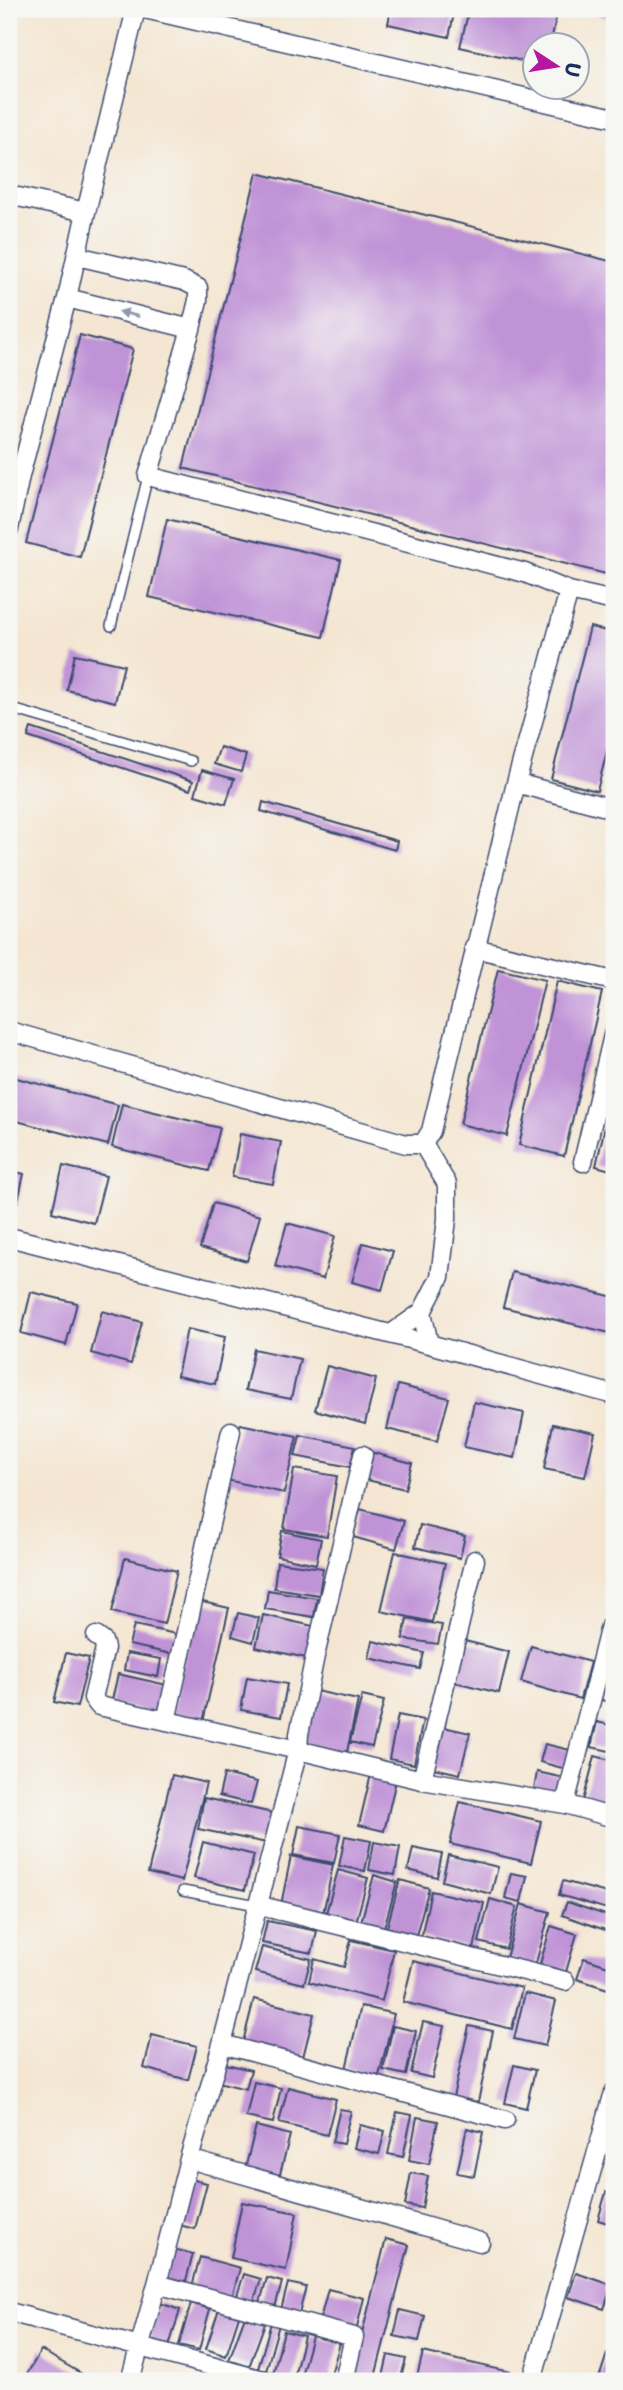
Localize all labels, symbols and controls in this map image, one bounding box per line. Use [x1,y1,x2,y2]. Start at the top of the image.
north arrow [522,32,592,102]
text: U [558,60,589,80]
one-way arrow [118,308,140,319]

